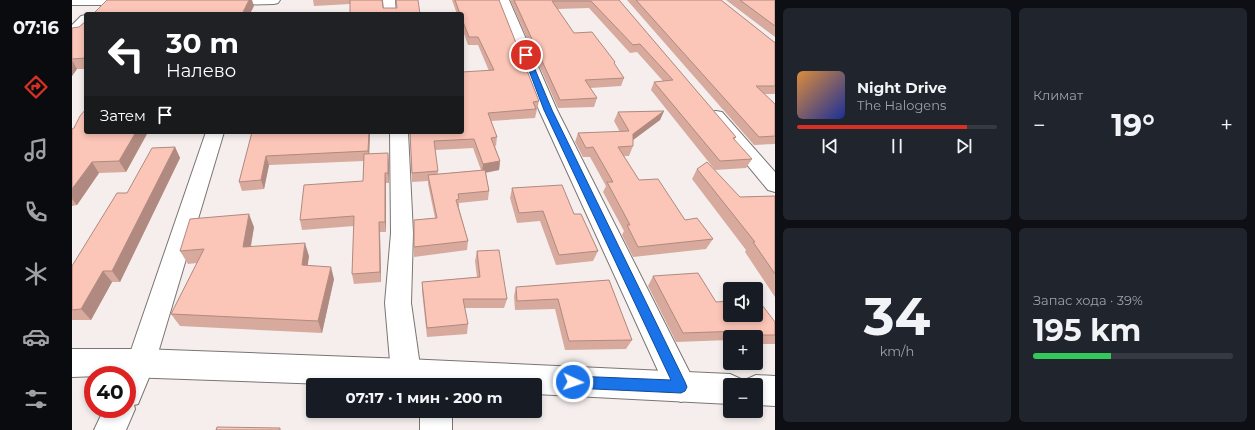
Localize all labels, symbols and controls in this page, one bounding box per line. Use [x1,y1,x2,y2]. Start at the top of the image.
text: 07:16 [13,17,59,39]
text: 30 m [166,26,239,60]
icon: left [100,28,152,80]
pin [509,38,543,72]
icon: arrive [515,44,537,66]
text: Налево [166,60,236,82]
icon: directions [22,73,50,101]
text: Night Drive [857,78,947,97]
text: Климат [1033,87,1083,103]
text: The Halogens [857,97,946,113]
icon: arrive [154,104,176,126]
text: Затем [100,106,146,125]
text: 19° [1111,107,1155,144]
text: − [1033,112,1046,139]
text: + [1220,112,1233,139]
icon: previous [819,135,841,157]
icon: pause [886,135,908,157]
icon: next [953,135,975,157]
icon: music [22,136,50,164]
icon: phone [22,198,50,226]
icon: climate [22,260,50,288]
map controls [723,282,763,418]
button: sound [723,282,763,322]
text: 34 [864,285,930,348]
text: Запас хода · 39% [1033,292,1143,308]
text: 195 km [1033,312,1141,349]
icon: car [22,323,50,351]
button: + [723,330,763,370]
text: km/h [880,343,914,359]
position arrow [552,361,594,403]
speed limit sign: 40 [84,366,136,418]
button: − [723,378,763,418]
icon: filters [22,385,50,413]
text: 07:17 · 1 мин · 200 m [346,388,502,407]

